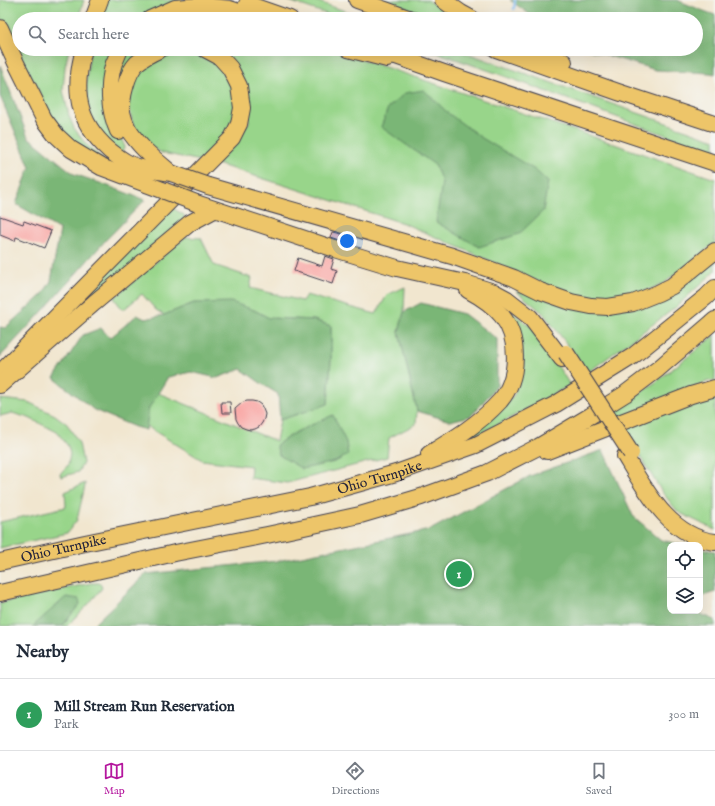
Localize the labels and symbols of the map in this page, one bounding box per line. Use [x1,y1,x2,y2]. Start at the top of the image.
your location [337,231,357,251]
street label: Ohio Turnpike [335,456,425,499]
street label: Ohio Turnpike [19,531,109,567]
pin: 1 [446,559,472,589]

